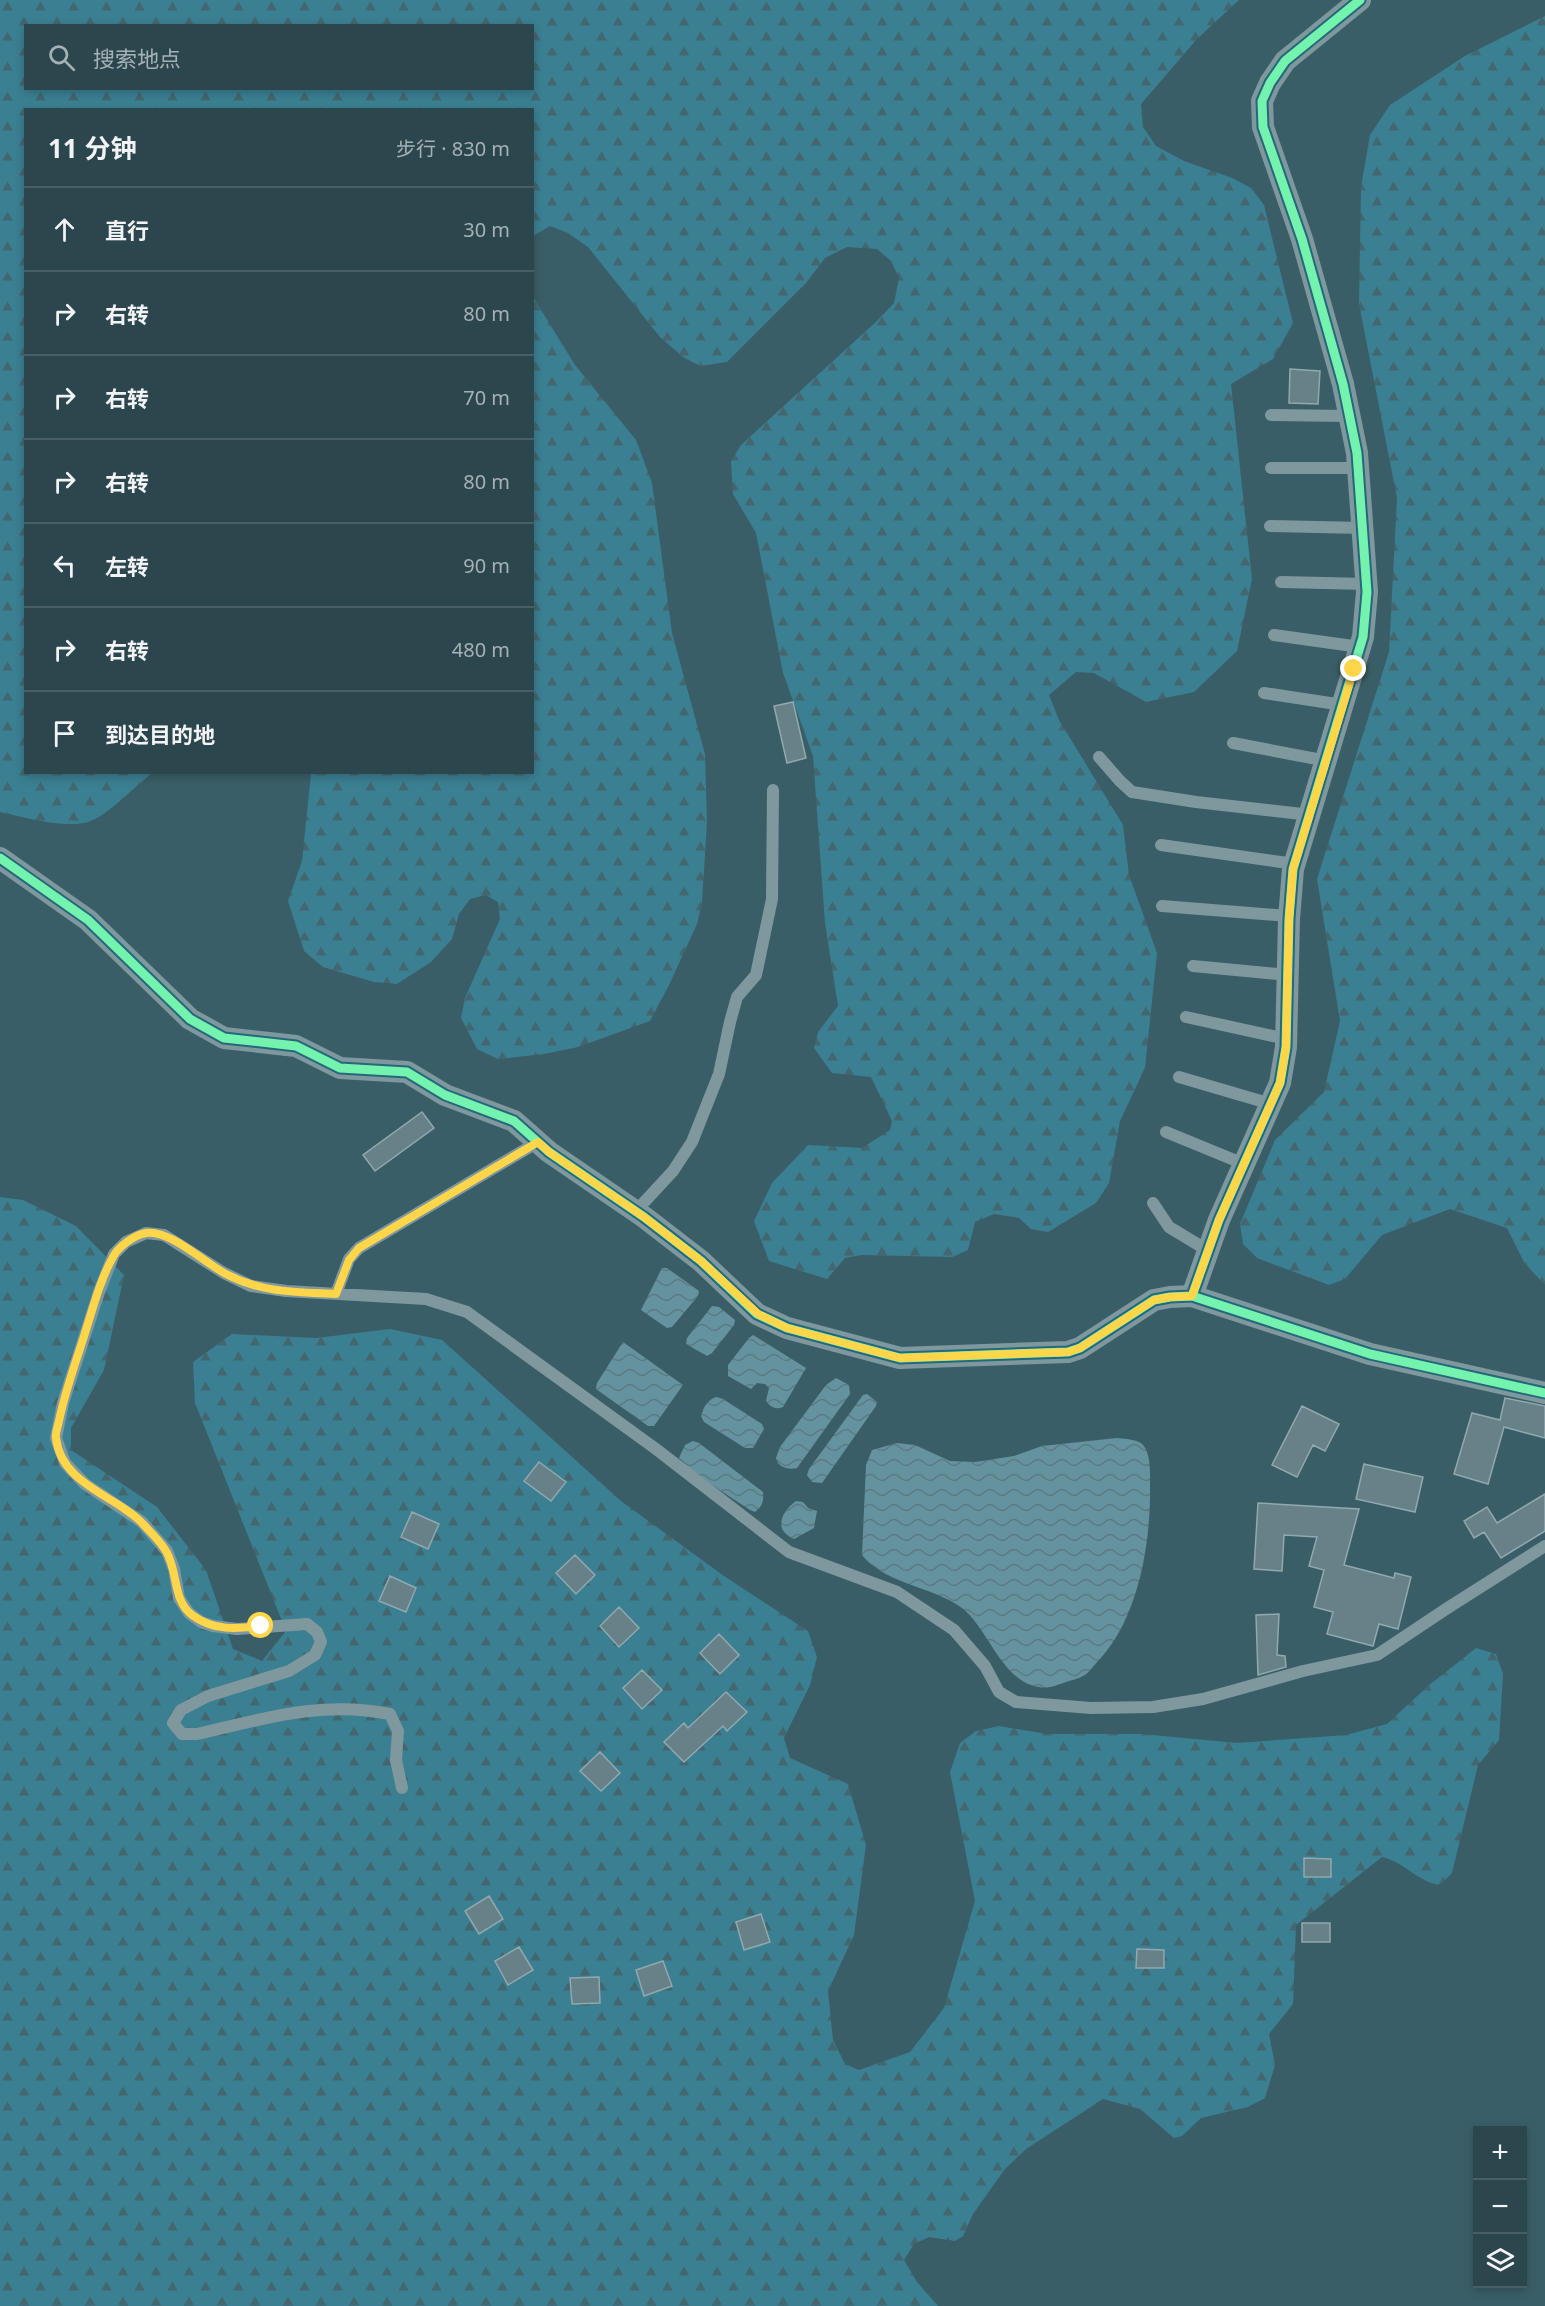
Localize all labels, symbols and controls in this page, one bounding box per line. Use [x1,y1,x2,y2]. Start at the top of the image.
search box [24,24,534,90]
icon: search [45,41,78,74]
text: 搜索地点 [93,43,181,73]
text: 11 分钟 [48,130,137,166]
text: 步行 · 830 m [396,135,510,162]
icon: ahead [48,213,81,246]
text: 直行 [105,215,149,245]
text: 30 m [463,216,510,243]
icon: right [48,297,81,330]
text: 右转 [105,299,149,329]
text: 80 m [463,300,510,327]
icon: right [48,381,81,414]
text: 右转 [105,383,149,413]
text: 70 m [463,384,510,411]
icon: right [48,465,81,498]
text: 右转 [105,467,149,497]
text: 80 m [463,468,510,495]
icon: left [48,549,81,582]
text: 左转 [105,551,149,581]
text: 90 m [463,552,510,579]
icon: right [48,633,81,666]
text: 右转 [105,635,149,665]
text: 480 m [452,636,510,663]
route end [1340,655,1366,681]
icon: arrive [48,717,81,750]
text: 到达目的地 [105,719,215,749]
route start [247,1612,273,1638]
map controls [1473,2126,1527,2288]
button: + [1473,2126,1527,2180]
button: − [1473,2180,1527,2234]
button: layers [1473,2234,1527,2288]

